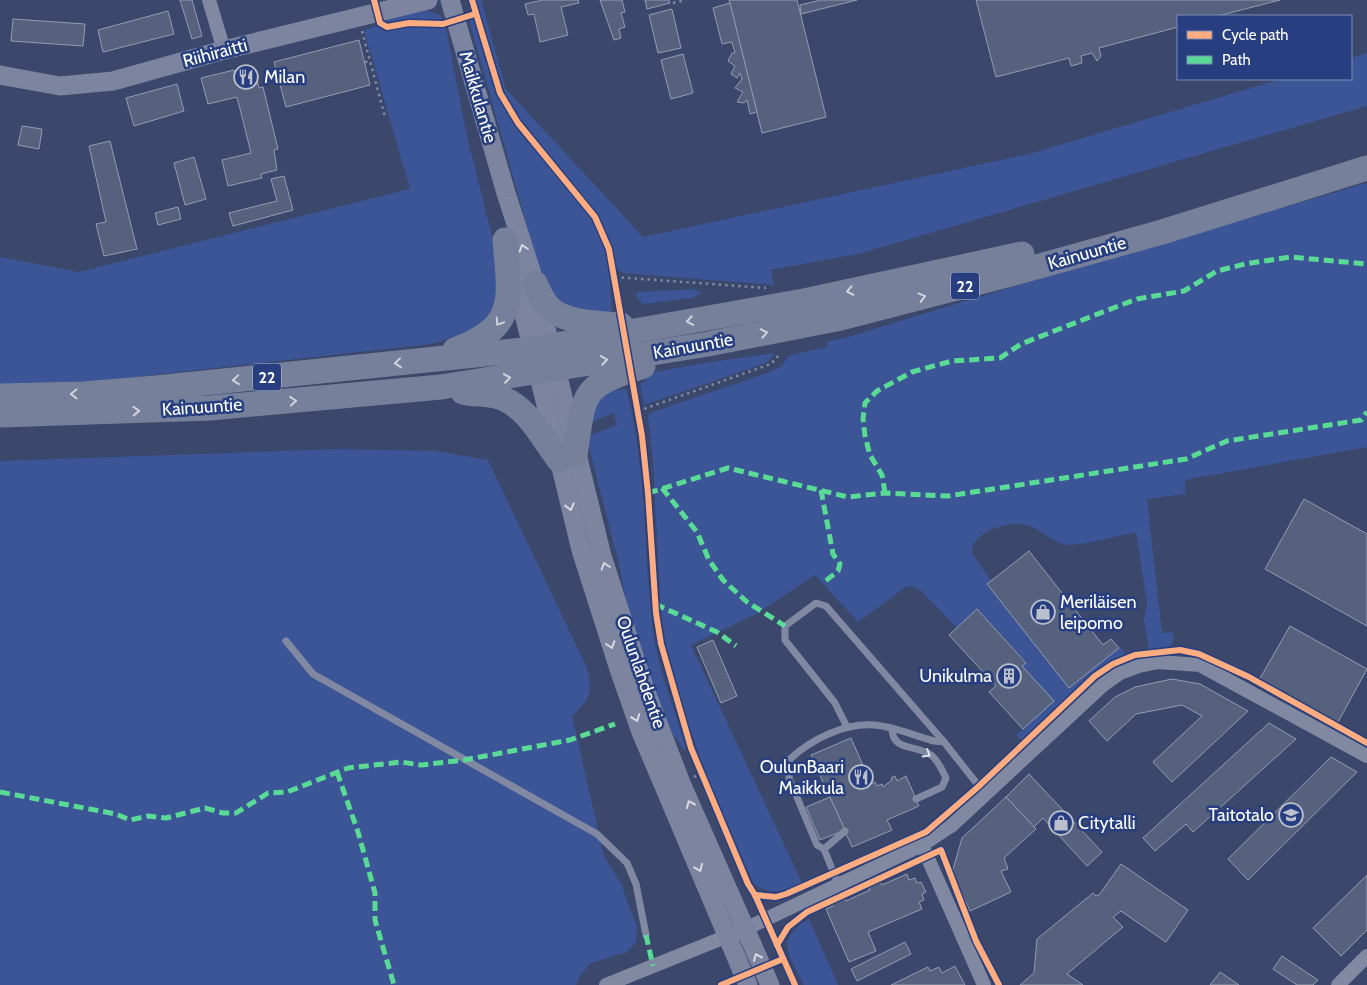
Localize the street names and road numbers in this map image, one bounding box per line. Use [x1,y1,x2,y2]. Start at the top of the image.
street label: Riihiraitti [180,34,250,72]
street label: Maikkulantie [454,49,502,145]
street label: Kainuuntie [1045,231,1129,275]
road number: 22 [951,272,979,300]
street label: Kainuuntie [651,328,735,364]
road number: 22 [253,364,281,391]
street label: Kainuuntie [161,393,243,421]
street label: Oulunlahdentie [611,613,671,731]

